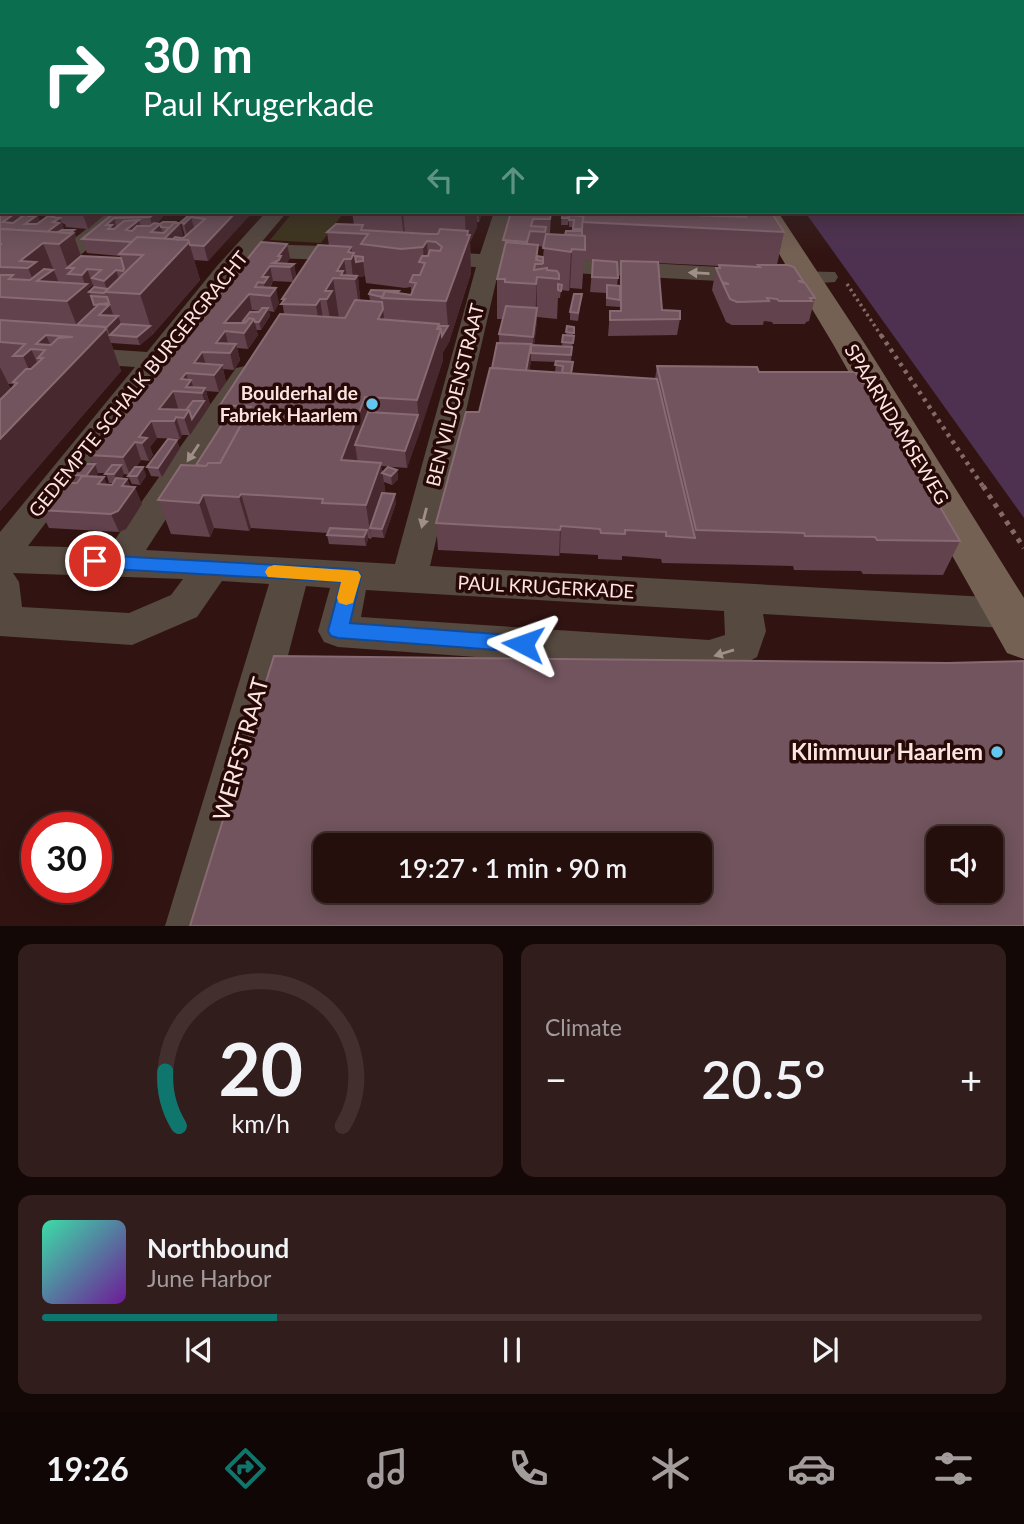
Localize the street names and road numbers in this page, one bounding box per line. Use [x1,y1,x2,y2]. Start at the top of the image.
street label: GEDEMPTE SCHALK BURGERGRACHT [23,246,252,521]
street label: BEN VILJOENSTRAAT [421,301,488,489]
street label: SPAARNDAMSEWEG [840,339,954,508]
street label: PAUL KRUGERKADE [457,570,635,603]
street label: WERFSTRAAT [206,673,274,824]

